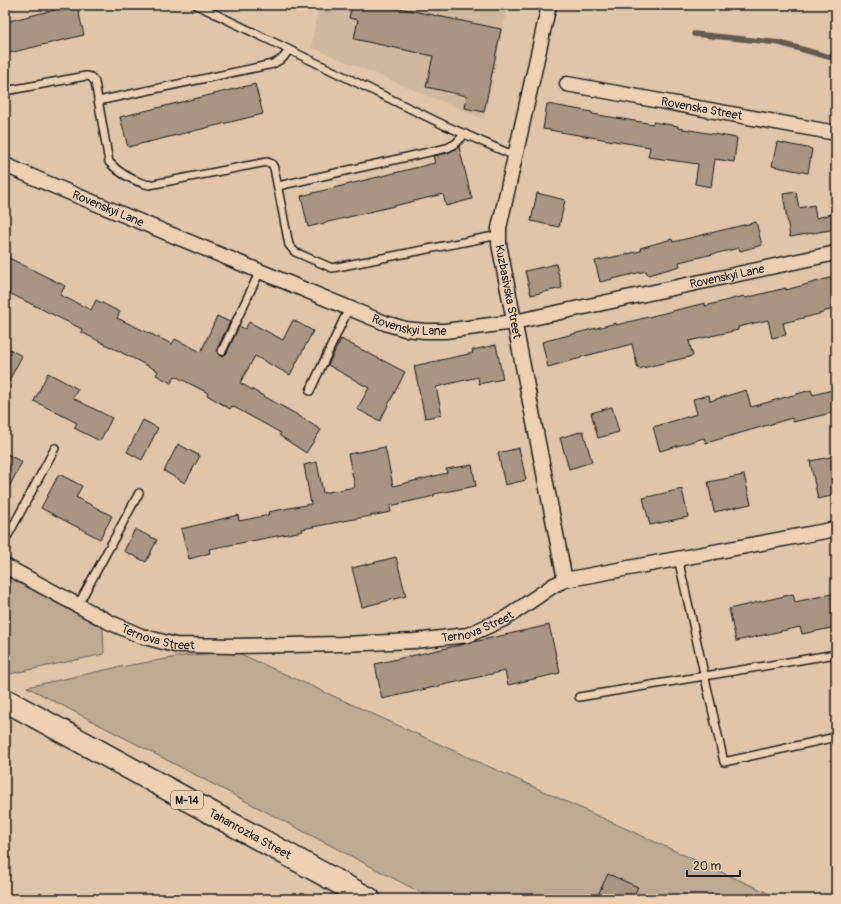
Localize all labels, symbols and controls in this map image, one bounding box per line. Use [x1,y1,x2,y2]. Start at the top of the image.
street label: Rovenska Street [660,94,744,124]
street label: Rovenskyi Lane [70,187,146,230]
street label: Kuzbasivska Street [491,243,524,340]
street label: Rovenskyi Lane [688,262,766,292]
street label: Rovenskyi Lane [369,311,447,339]
street label: Ternova Street [441,608,517,646]
street label: Ternova Street [119,621,195,653]
road number: М-14 [171,791,203,809]
street label: Tahanrozka Street [206,806,294,863]
scale bar [687,852,740,878]
text: 20 m [693,859,722,874]

